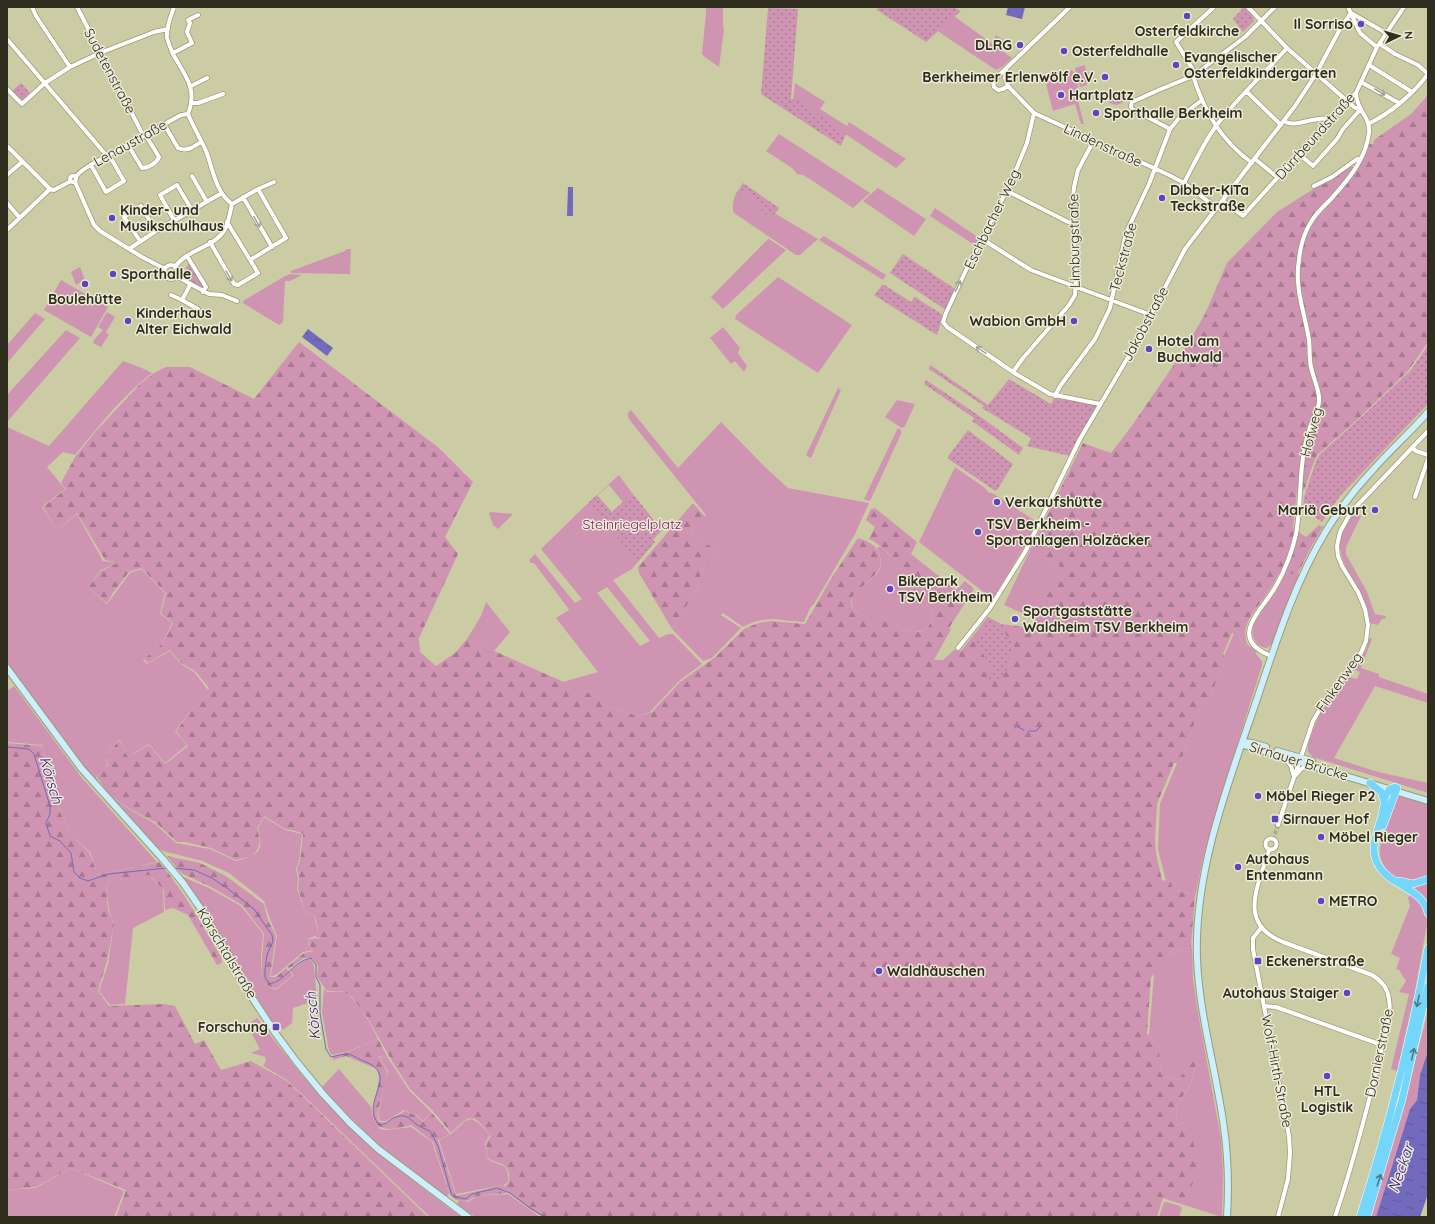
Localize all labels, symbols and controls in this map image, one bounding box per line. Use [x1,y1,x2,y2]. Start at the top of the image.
marker: Osterfeldkirche [1182,11,1192,21]
place label: Il Sorriso [1293,15,1353,33]
north arrow [1379,16,1419,56]
marker: Il Sorriso [1356,19,1366,29]
place label: Osterfeldkirche [1135,22,1239,40]
street label: Sudetenstraße [80,25,140,117]
text: N [1402,30,1416,40]
place label: DLRG [975,36,1012,54]
marker: DLRG [1015,40,1025,50]
place label: Osterfeldhalle [1072,42,1168,60]
marker: Osterfeldhalle [1059,46,1069,56]
place label: Evangelischer Osterfeldkindergarten [1184,48,1336,82]
marker: Evangelischer Osterfeldkindergarten [1171,60,1181,70]
place label: Berkheimer Erlenwölf e.V. [922,68,1097,86]
marker: Berkheimer Erlenwölf e.V. [1100,72,1110,82]
place label: Hartplatz [1069,86,1134,104]
street label: Dürrbeundstraße [1271,89,1359,183]
one-way arrow [1374,89,1386,97]
marker: Hartplatz [1056,90,1066,100]
place label: Sporthalle Berkheim [1104,104,1242,122]
marker: Sporthalle Berkheim [1091,108,1101,118]
street label: Lenaustraße [90,115,170,171]
street label: Lindenstraße [1061,119,1145,171]
street label: Eschbacher Weg [960,166,1024,272]
place label: Dibber-KiTa Teckstraße [1170,181,1249,215]
street label: Limburgstraße [1064,193,1084,289]
marker: Dibber-KiTa Teckstraße [1157,193,1167,203]
place label: Kinder- und Musikschulhaus [120,201,224,235]
marker: Kinder- und Musikschulhaus [107,213,117,223]
one-way arrow [254,216,262,228]
street label: Teckstraße [1105,220,1141,294]
place label: Sporthalle [121,265,191,283]
marker: Sporthalle [108,269,118,279]
one-way arrow [226,270,234,282]
marker: Boulehütte [80,279,90,289]
one-way arrow [955,281,962,293]
street label: Jakobstraße [1118,283,1172,364]
place label: Boulehütte [48,290,122,308]
place label: Kinderhaus Alter Eichwald [136,304,231,338]
place label: Wabion GmbH [970,312,1066,330]
marker: Kinderhaus Alter Eichwald [123,316,133,326]
marker: Wabion GmbH [1069,316,1079,326]
place label: Hotel am Buchwald [1157,332,1222,366]
marker: Hotel am Buchwald [1144,344,1154,354]
one-way arrow [976,346,987,354]
street label: Hofweg [1296,405,1326,459]
place label: Verkaufshütte [1005,493,1102,511]
marker: Verkaufshütte [992,497,1002,507]
place label: Mariä Geburt [1278,501,1367,519]
marker: Mariä Geburt [1370,505,1380,515]
park label: Steinriegelplatz [583,515,682,533]
place label: TSV Berkheim - Sportanlagen Holzäcker [986,515,1150,549]
marker: TSV Berkheim - Sportanlagen Holzäcker [973,527,983,537]
place label: Bikepark TSV Berkheim [898,572,993,606]
marker: Bikepark TSV Berkheim [885,584,895,594]
place label: Sportgaststätte Waldheim TSV Berkheim [1023,602,1189,636]
marker: Sportgaststätte Waldheim TSV Berkheim [1010,614,1020,624]
street label: Finkenweg [1312,648,1366,716]
street label: Sirnauer Brücke [1247,737,1351,785]
water label: Körsch [36,754,67,806]
place label: Möbel Rieger P2 [1266,787,1375,805]
marker: Möbel Rieger P2 [1253,791,1263,801]
place label: Sirnauer Hof [1283,810,1370,828]
marker: Sirnauer Hof [1270,814,1280,824]
place label: Möbel Rieger [1329,828,1418,846]
marker: Möbel Rieger [1316,832,1326,842]
place label: Autohaus Entenmann [1246,850,1323,884]
marker: Autohaus Entenmann [1233,862,1243,872]
place label: METRO [1329,892,1378,910]
marker: METRO [1316,896,1326,906]
street label: Körschtalstraße [193,904,261,1002]
place label: Eckenerstraße [1266,952,1365,970]
marker: Eckenerstraße [1253,956,1263,966]
place label: Waldhäuschen [887,962,985,980]
marker: Waldhäuschen [874,966,884,976]
place label: Autohaus Staiger [1223,984,1339,1002]
marker: Autohaus Staiger [1342,988,1352,998]
water label: Körsch [301,991,324,1041]
one-way arrow [1413,994,1421,1007]
street label: Dornierstraße [1361,1007,1397,1099]
street label: Wolf-Hirth-Straße [1257,1013,1297,1129]
place label: Forschung [198,1018,268,1036]
marker: Forschung [271,1022,281,1032]
one-way arrow [1410,1048,1417,1061]
marker: HTL Logistik [1322,1071,1332,1081]
place label: HTL Logistik [1301,1082,1353,1116]
water label: Neckar [1383,1139,1418,1195]
one-way arrow [1375,1174,1383,1186]

